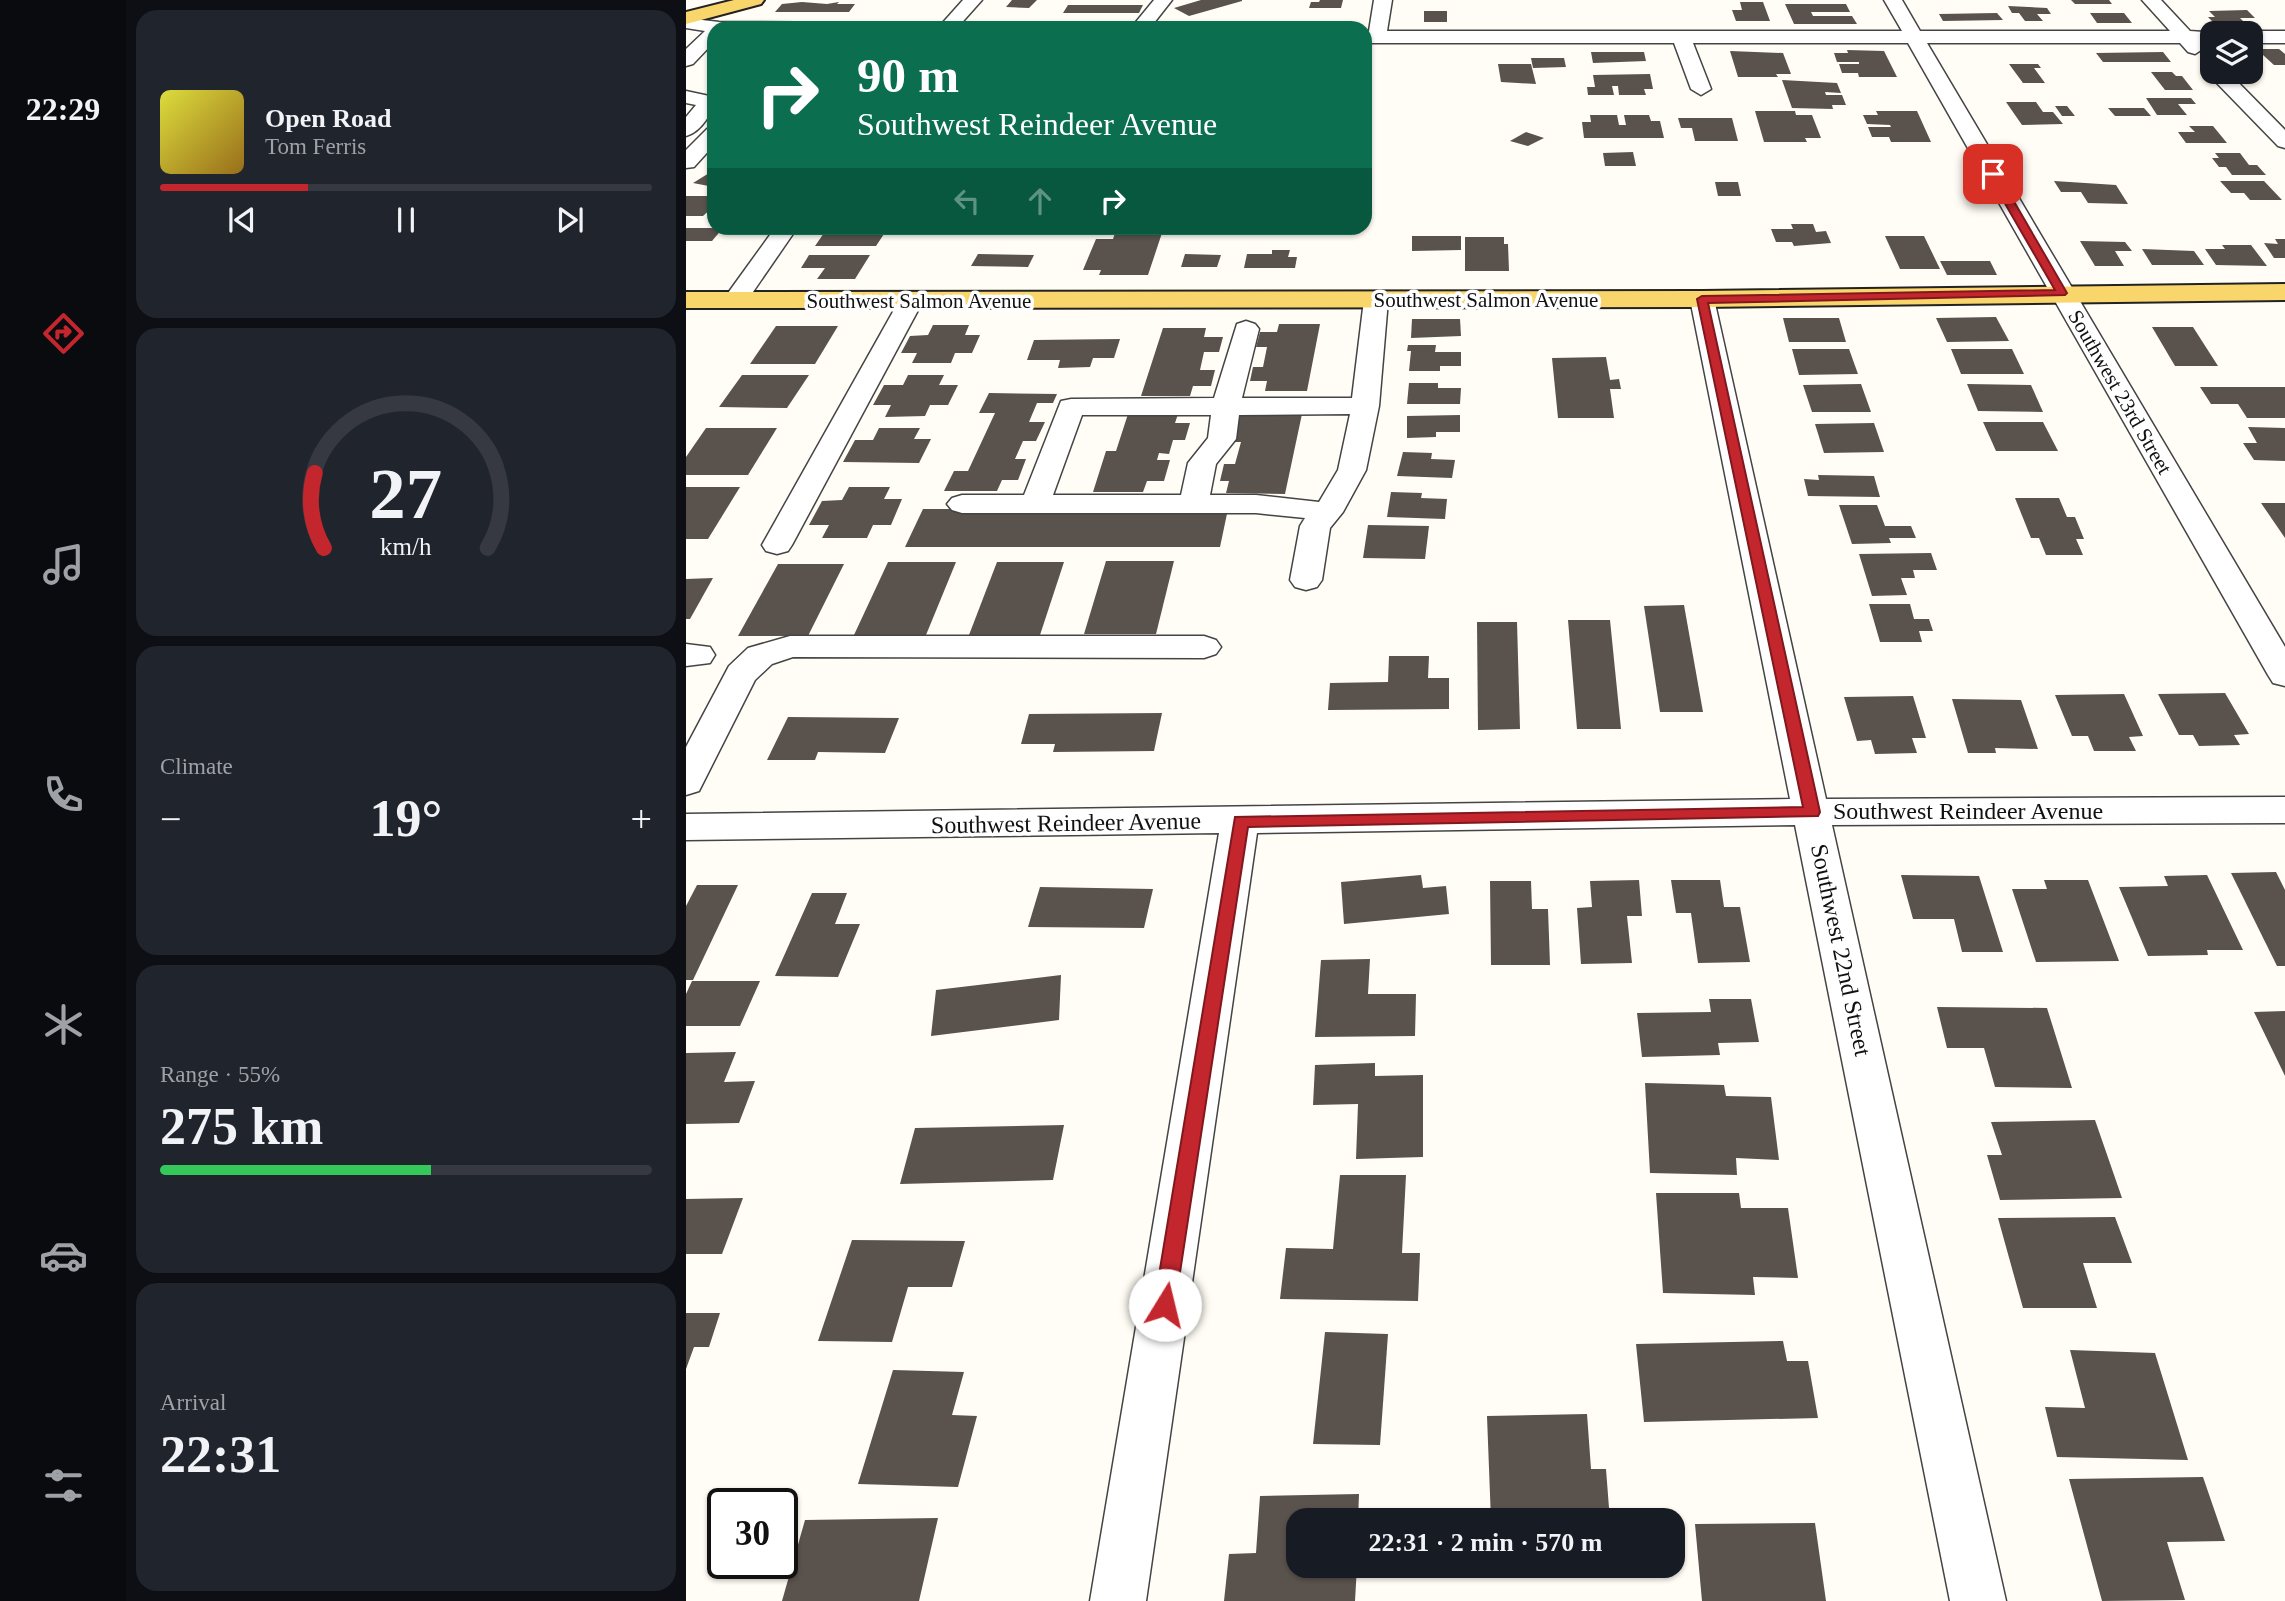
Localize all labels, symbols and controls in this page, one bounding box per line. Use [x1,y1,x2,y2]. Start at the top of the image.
map controls [2200,21,2263,84]
button: layers [2200,21,2263,84]
text: 90 m [857,48,959,103]
icon: right [742,49,833,140]
text: 22:29 [26,91,100,127]
text: Open Road [265,104,391,133]
text: Southwest Reindeer Avenue [857,106,1217,142]
text: Tom Ferris [265,134,366,159]
pin [1963,144,2023,204]
icon: arrive [1974,155,2012,193]
icon: left [948,182,986,220]
icon: ahead [1021,182,1059,220]
icon: right [1094,182,1132,220]
icon: previous [223,201,261,239]
icon: pause [387,201,425,239]
icon: next [551,201,589,239]
street label: Southwest Salmon Avenue [1374,288,1598,312]
street label: Southwest Salmon Avenue [807,289,1031,313]
street label: Southwest 23rd Street [2063,306,2177,478]
icon: directions [39,309,88,358]
text: 27 [370,454,442,535]
text: km/h [380,533,432,560]
icon: music [39,540,88,589]
text: Climate [160,754,233,779]
icon: phone [39,770,88,819]
text: 19° [370,790,442,847]
text: − [160,798,181,840]
text: + [631,798,652,840]
street label: Southwest Reindeer Avenue [1833,798,2103,824]
street label: Southwest Reindeer Avenue [931,808,1201,838]
street label: Southwest 22nd Street [1806,842,1876,1059]
icon: climate [39,1000,88,1049]
text: Range · 55% [160,1062,280,1087]
text: 275 km [160,1098,323,1155]
icon: car [39,1231,88,1280]
position arrow [1128,1268,1202,1342]
text: Arrival [160,1390,226,1415]
text: 22:31 [160,1426,281,1483]
icon: filters [39,1461,88,1510]
speed limit sign: 30 [707,1488,798,1579]
text: 22:31 · 2 min · 570 m [1369,1528,1603,1557]

